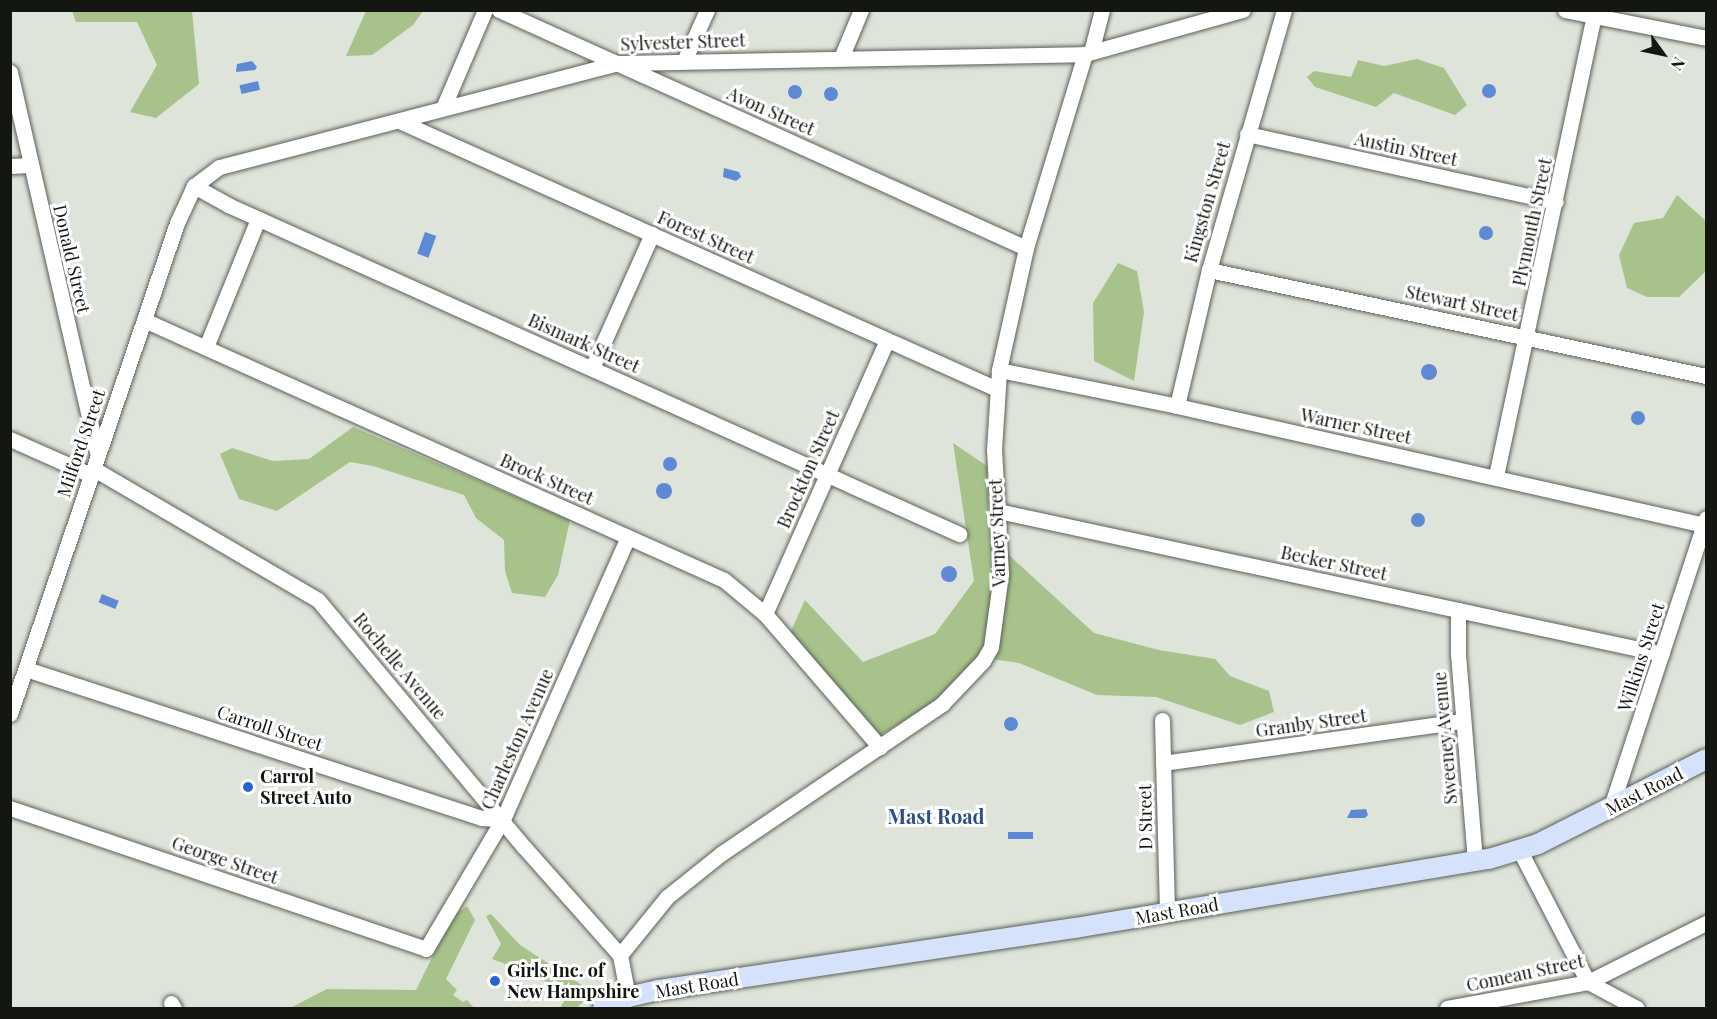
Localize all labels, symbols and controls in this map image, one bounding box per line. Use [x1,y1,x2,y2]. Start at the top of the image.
north arrow [1633,24,1693,84]
street label: Sylvester Street [620,29,746,55]
text: N [1667,54,1690,75]
street label: Avon Street [724,82,818,140]
street label: Austin Street [1353,128,1459,170]
street label: Kingston Street [1179,139,1235,265]
street label: Plymouth Street [1508,156,1556,288]
street label: Donald Street [49,203,95,315]
street label: Forest Street [654,206,758,268]
street label: Stewart Street [1403,280,1521,326]
street label: Bismark Street [525,309,643,377]
street label: Milford Street [52,386,110,500]
street label: Warner Street [1298,404,1414,448]
street label: Brockton Street [772,407,844,531]
street label: Brock Street [497,449,597,509]
street label: Varney Street [984,478,1010,588]
street label: Becker Street [1279,541,1389,585]
street label: Wilkins Street [1613,600,1669,714]
street label: Rochelle Avenue [349,608,451,724]
street label: Charleston Avenue [476,665,558,813]
street label: Sweeney Avenue [1428,670,1462,806]
street label: Carroll Street [214,701,326,755]
street label: Granby Street [1254,704,1368,742]
street label: Mast Road [1601,762,1687,820]
place label: Carrol Street Auto [260,766,352,808]
marker: Carrol Street Auto [241,780,255,794]
street label: D Street [1134,784,1156,850]
district label: Mast Road [887,803,985,827]
street label: George Street [169,832,281,888]
street label: Mast Road [1134,893,1220,929]
street label: Comeau Street [1464,950,1586,996]
place label: Girls Inc. of New Hampshire [507,960,640,1002]
street label: Mast Road [654,968,740,1002]
marker: Girls Inc. of New Hampshire [488,974,502,988]

